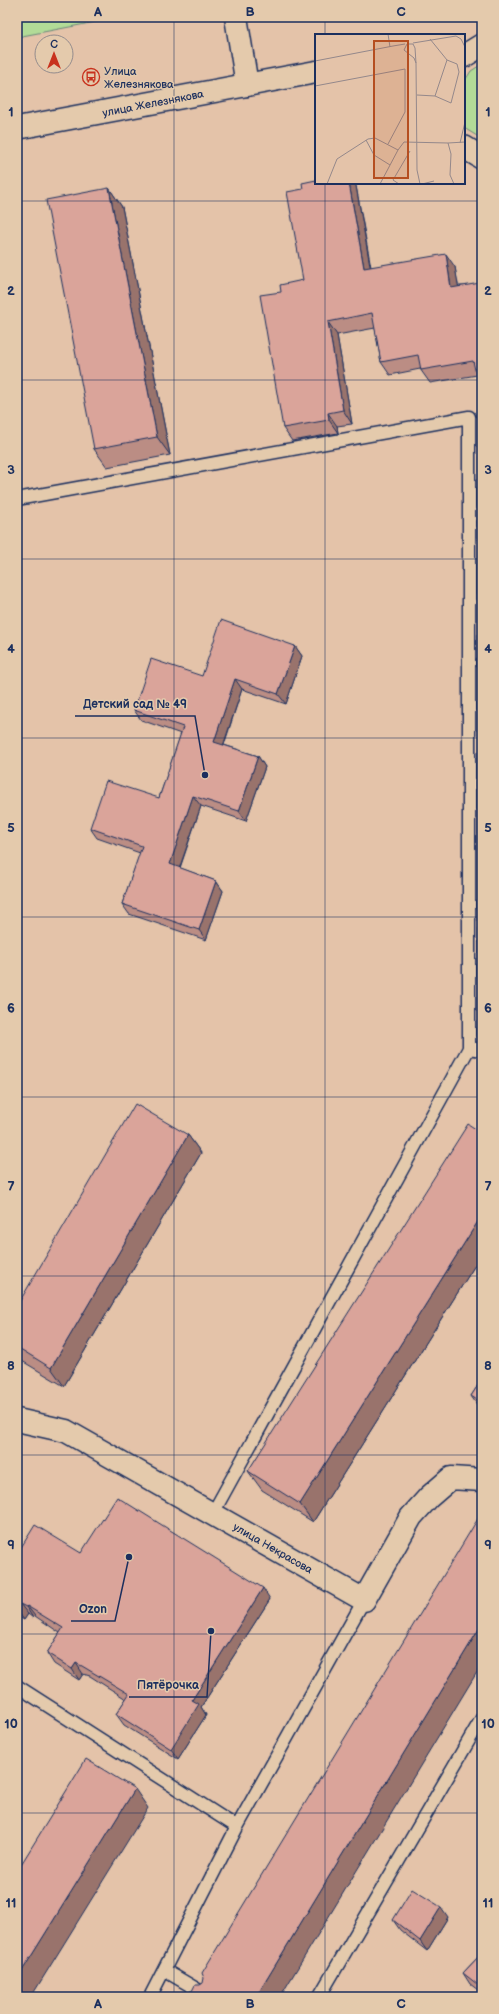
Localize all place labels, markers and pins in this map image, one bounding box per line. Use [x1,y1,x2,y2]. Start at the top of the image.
place label: Улица Железнякова [104,65,174,91]
bus stop icon: Улица Железнякова [81,67,101,87]
callout: Детский сад № 49 [75,692,195,716]
callout: Ozon [71,1597,115,1621]
callout: Пятёрочка [129,1673,207,1697]

